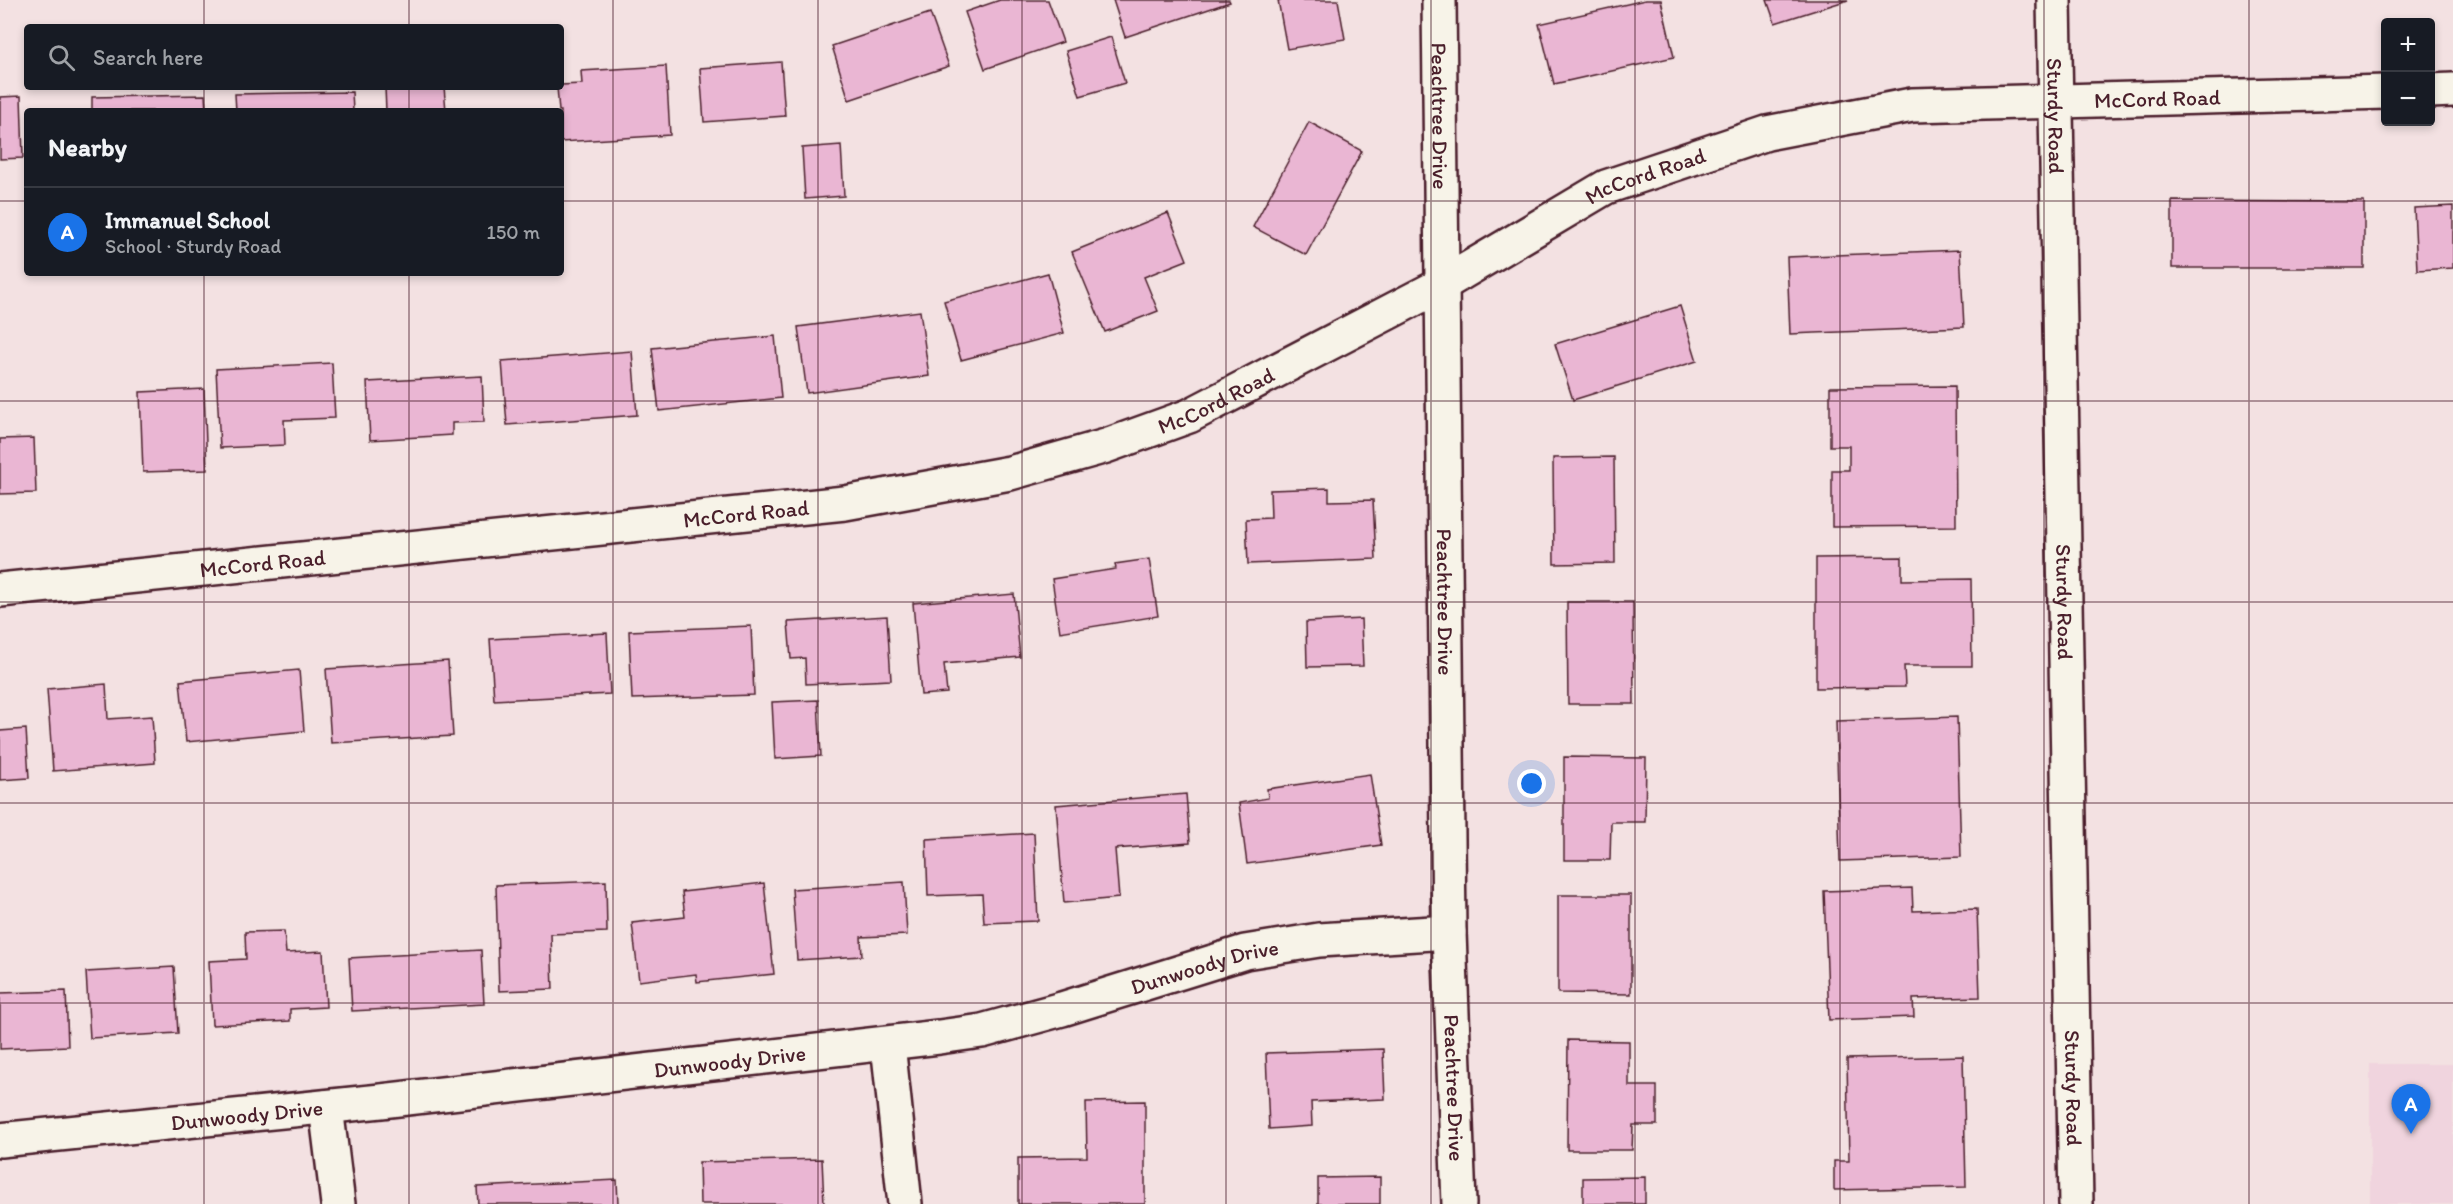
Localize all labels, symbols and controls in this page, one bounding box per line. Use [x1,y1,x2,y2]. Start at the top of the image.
map controls [2381,18,2435,126]
button: + [2381,18,2435,72]
search box [24,24,564,90]
icon: search [45,41,78,74]
street label: Peachtree Drive [1426,42,1455,190]
text: Search here [93,44,203,71]
street label: Sturdy Road [2042,58,2071,174]
button: − [2381,72,2435,126]
street label: McCord Road [2094,83,2221,114]
text: Nearby [48,131,127,163]
street label: McCord Road [1580,141,1709,210]
text: Immanuel School [105,207,270,234]
text: A [61,220,74,244]
text: 150 m [487,220,540,244]
text: School · Sturdy Road [105,234,281,258]
street label: McCord Road [1154,361,1279,440]
street label: McCord Road [682,493,810,533]
street label: Peachtree Drive [1431,528,1460,676]
street label: McCord Road [198,543,327,583]
street label: Sturdy Road [2050,544,2080,660]
your location [1517,769,1546,798]
street label: Dunwoody Drive [1127,933,1280,1000]
street label: Peachtree Drive [1439,1014,1471,1162]
street label: Sturdy Road [2059,1030,2088,1146]
street label: Dunwoody Drive [652,1039,807,1083]
pin: A [2392,1084,2430,1134]
street label: Dunwoody Drive [169,1094,324,1136]

